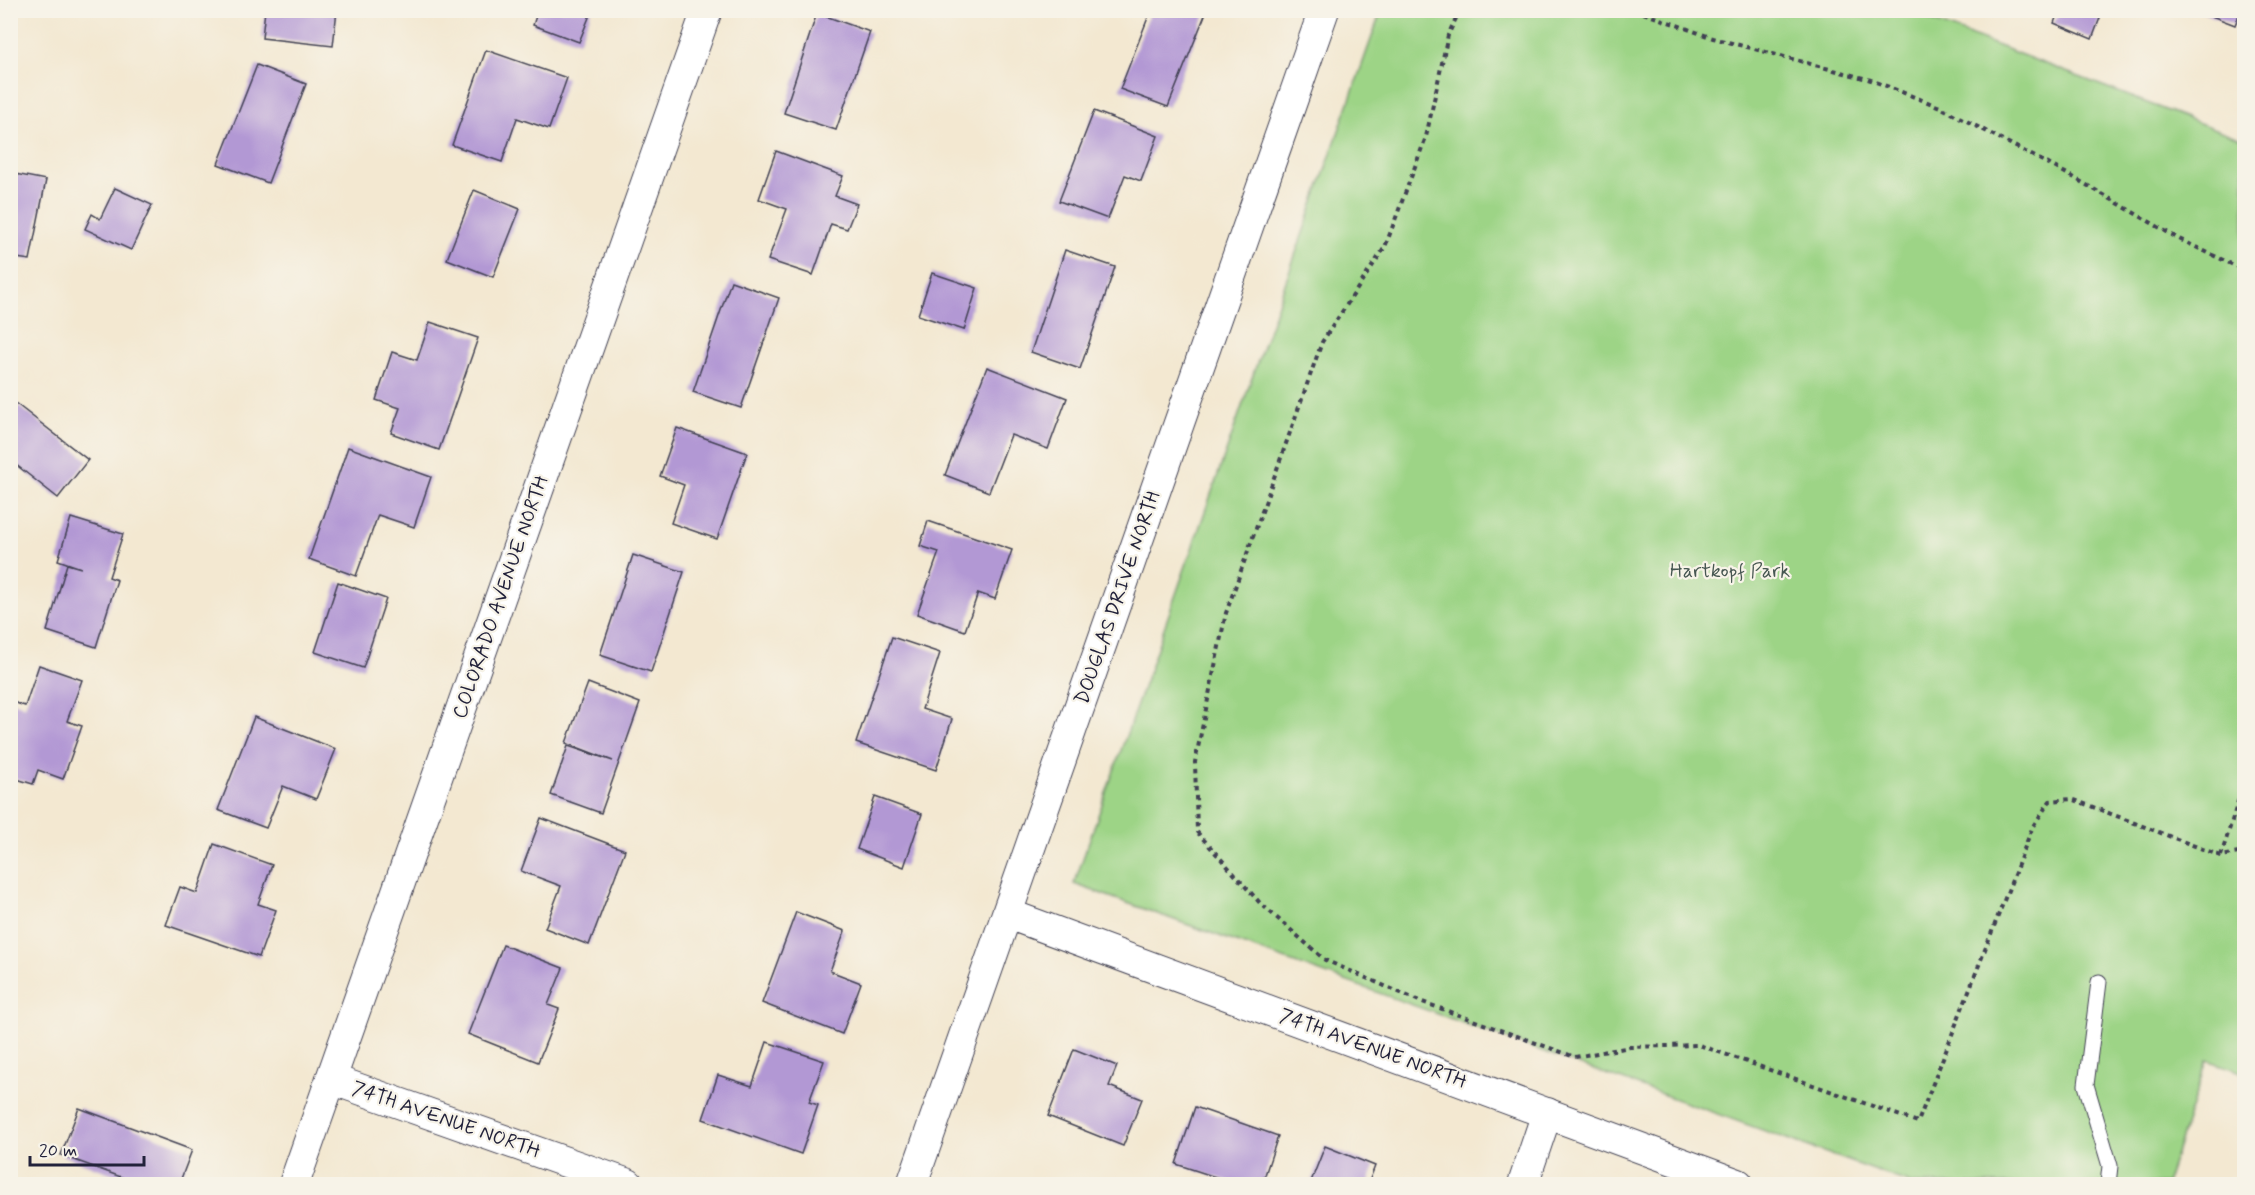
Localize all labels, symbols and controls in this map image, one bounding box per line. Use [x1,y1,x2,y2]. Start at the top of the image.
street label: COLORADO AVENUE NORTH [447,472,555,722]
street label: DOUGLAS DRIVE NORTH [1069,488,1167,708]
park label: Hartkopf Park [1670,558,1790,585]
street label: 74TH AVENUE NORTH [1275,1002,1471,1096]
street label: 74TH AVENUE NORTH [348,1075,544,1165]
scale bar [30,1129,144,1167]
text: 20 m [39,1139,77,1163]

